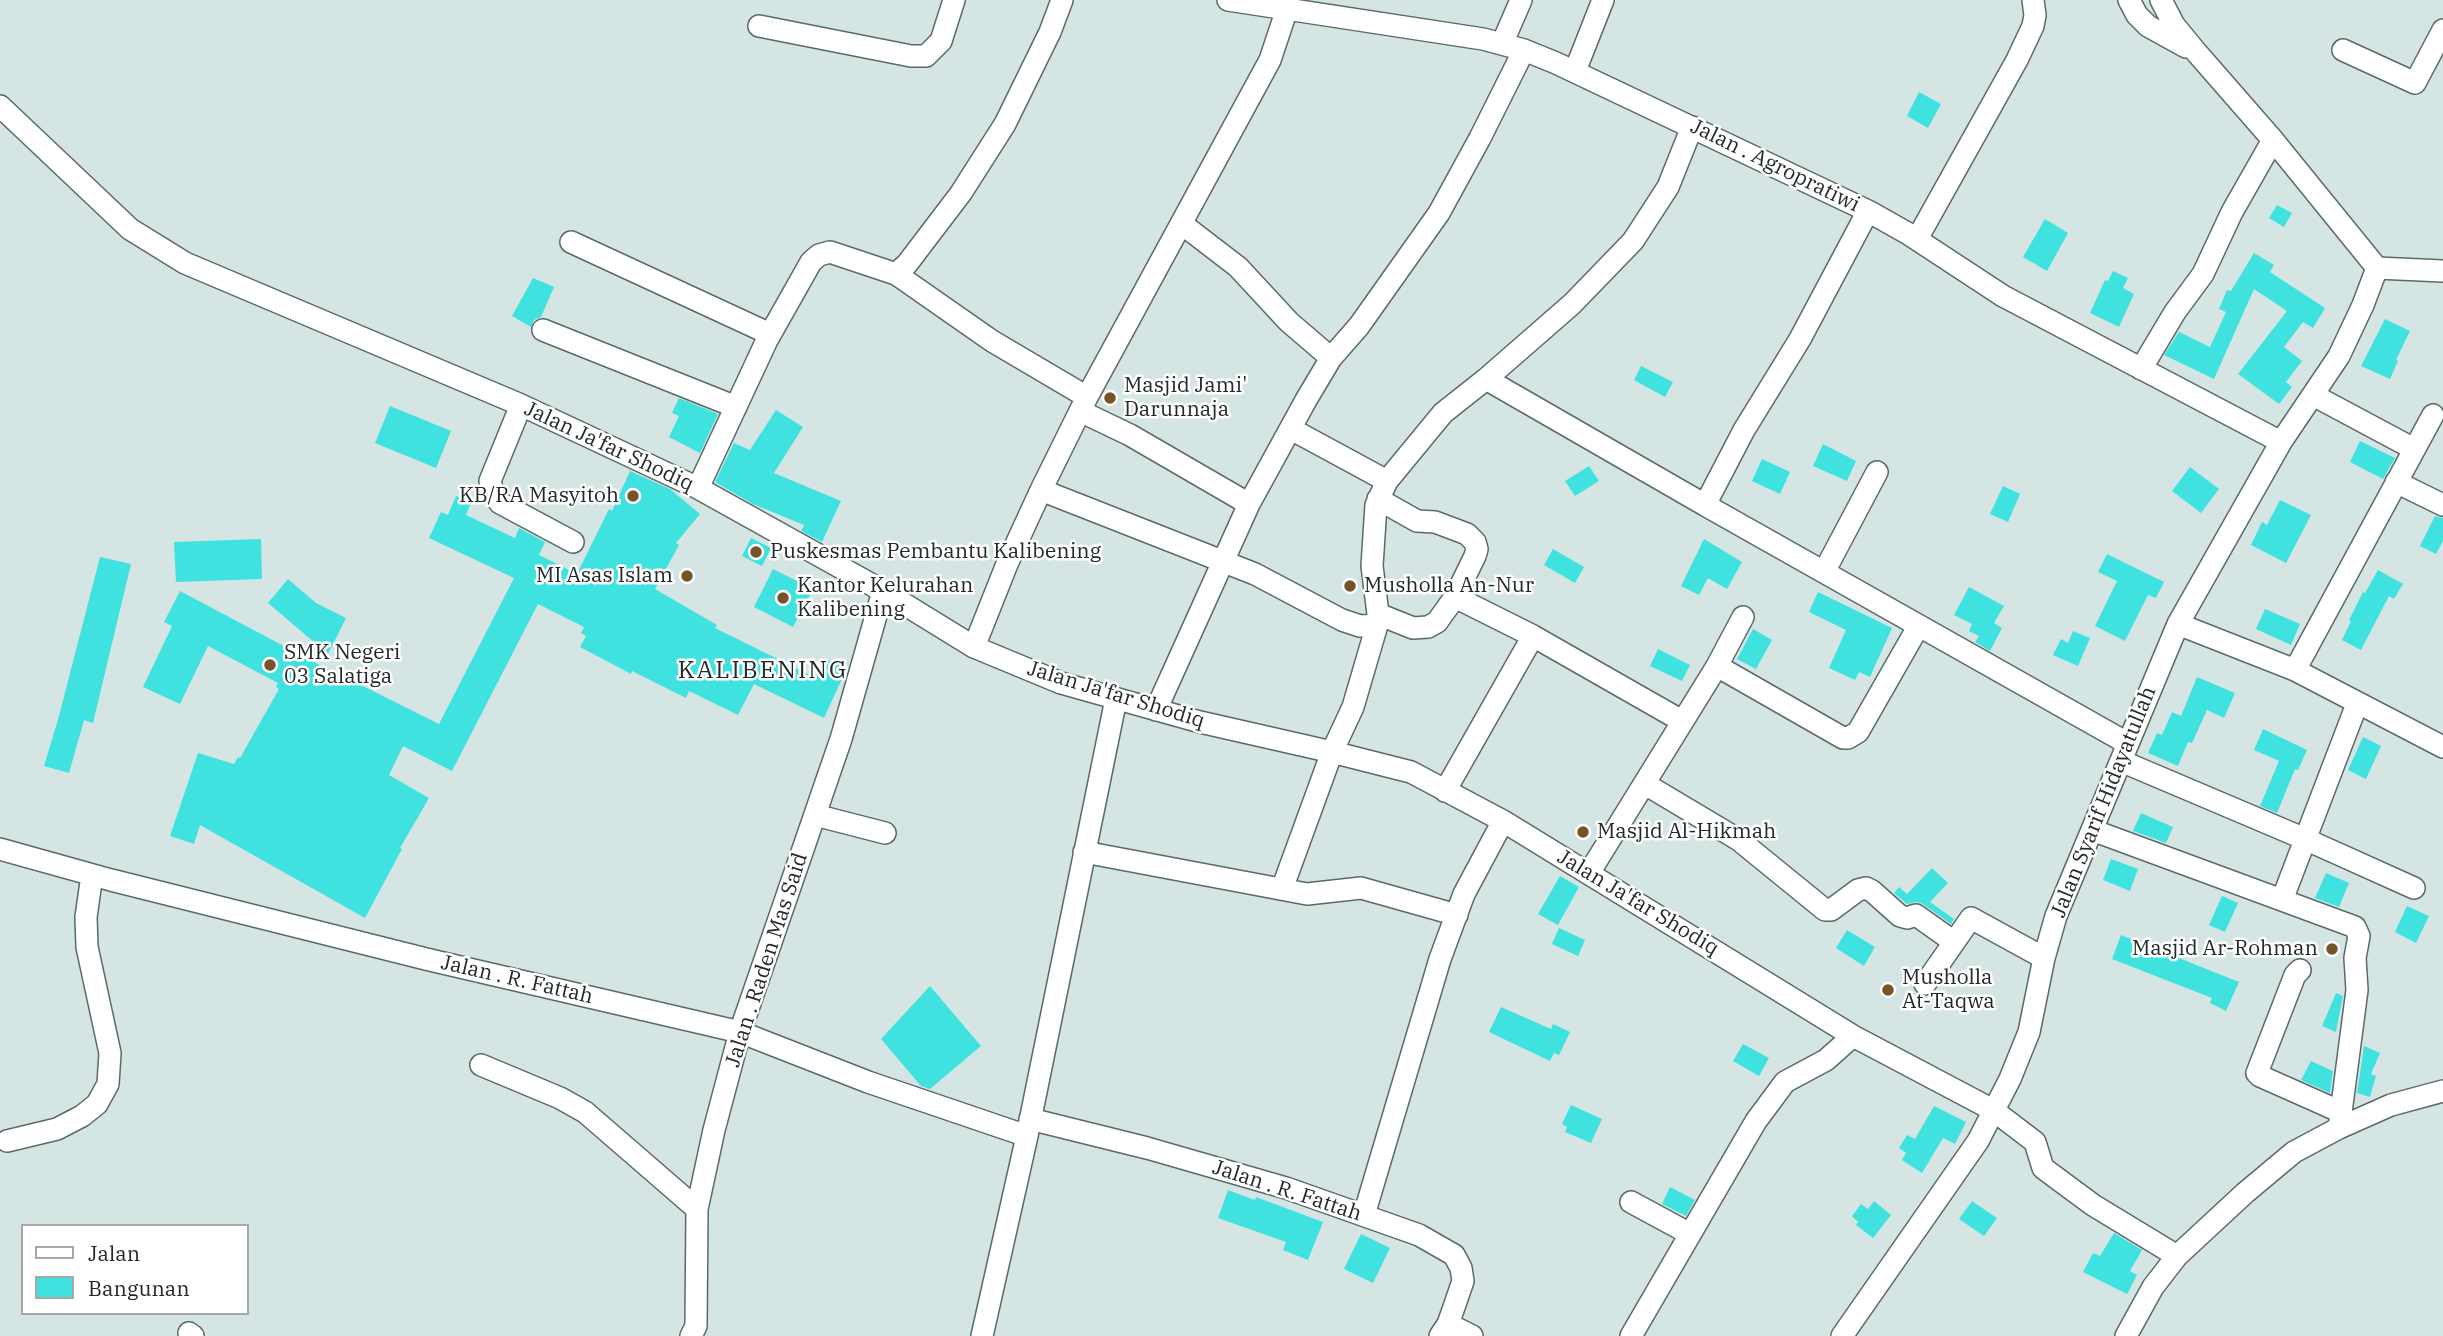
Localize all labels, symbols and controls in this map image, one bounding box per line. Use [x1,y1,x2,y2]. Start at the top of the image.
street label: Jalan . Agropratiwi [1686,114,1864,218]
place label: Masjid Jami' Darunnaja [1124,373,1247,423]
marker: Masjid Jami' Darunnaja [1102,390,1118,406]
street label: Jalan Ja'far Shodiq [520,397,698,497]
place label: KB/RA Masyitoh [459,483,619,509]
marker: KB/RA Masyitoh [625,488,641,504]
place label: Puskesmas Pembantu Kalibening [770,539,1101,565]
marker: Puskesmas Pembantu Kalibening [748,544,764,560]
place label: MI Asas Islam [536,563,673,589]
marker: MI Asas Islam [679,568,695,584]
place label: Kantor Kelurahan Kalibening [797,573,973,623]
place label: Musholla An-Nur [1364,573,1534,599]
marker: Musholla An-Nur [1342,578,1358,594]
marker: Kantor Kelurahan Kalibening [775,590,791,606]
place label: SMK Negeri 03 Salatiga [284,640,400,690]
street label: Jalan Ja'far Shodiq [1024,656,1208,734]
marker: SMK Negeri 03 Salatiga [262,657,278,673]
district label: KALIBENING [679,657,847,685]
street label: Jalan Syarif Hidayatullah [2046,683,2162,921]
place label: Masjid Al-Hikmah [1597,819,1776,845]
marker: Masjid Al-Hikmah [1575,824,1591,840]
street label: Jalan Ja'far Shodiq [1553,845,1723,961]
street label: Jalan . Raden Mas Said [720,850,814,1070]
place label: Masjid Ar-Rohman [2132,936,2318,962]
marker: Masjid Ar-Rohman [2324,941,2340,957]
street label: Jalan . R. Fattah [439,950,595,1010]
place label: Musholla At-Taqwa [1902,965,1995,1015]
marker: Musholla At-Taqwa [1880,982,1896,998]
street label: Jalan . R. Fattah [1209,1155,1365,1227]
legend [21,1224,248,1315]
text: Jalan [88,1239,140,1267]
text: Bangunan [88,1274,190,1302]

